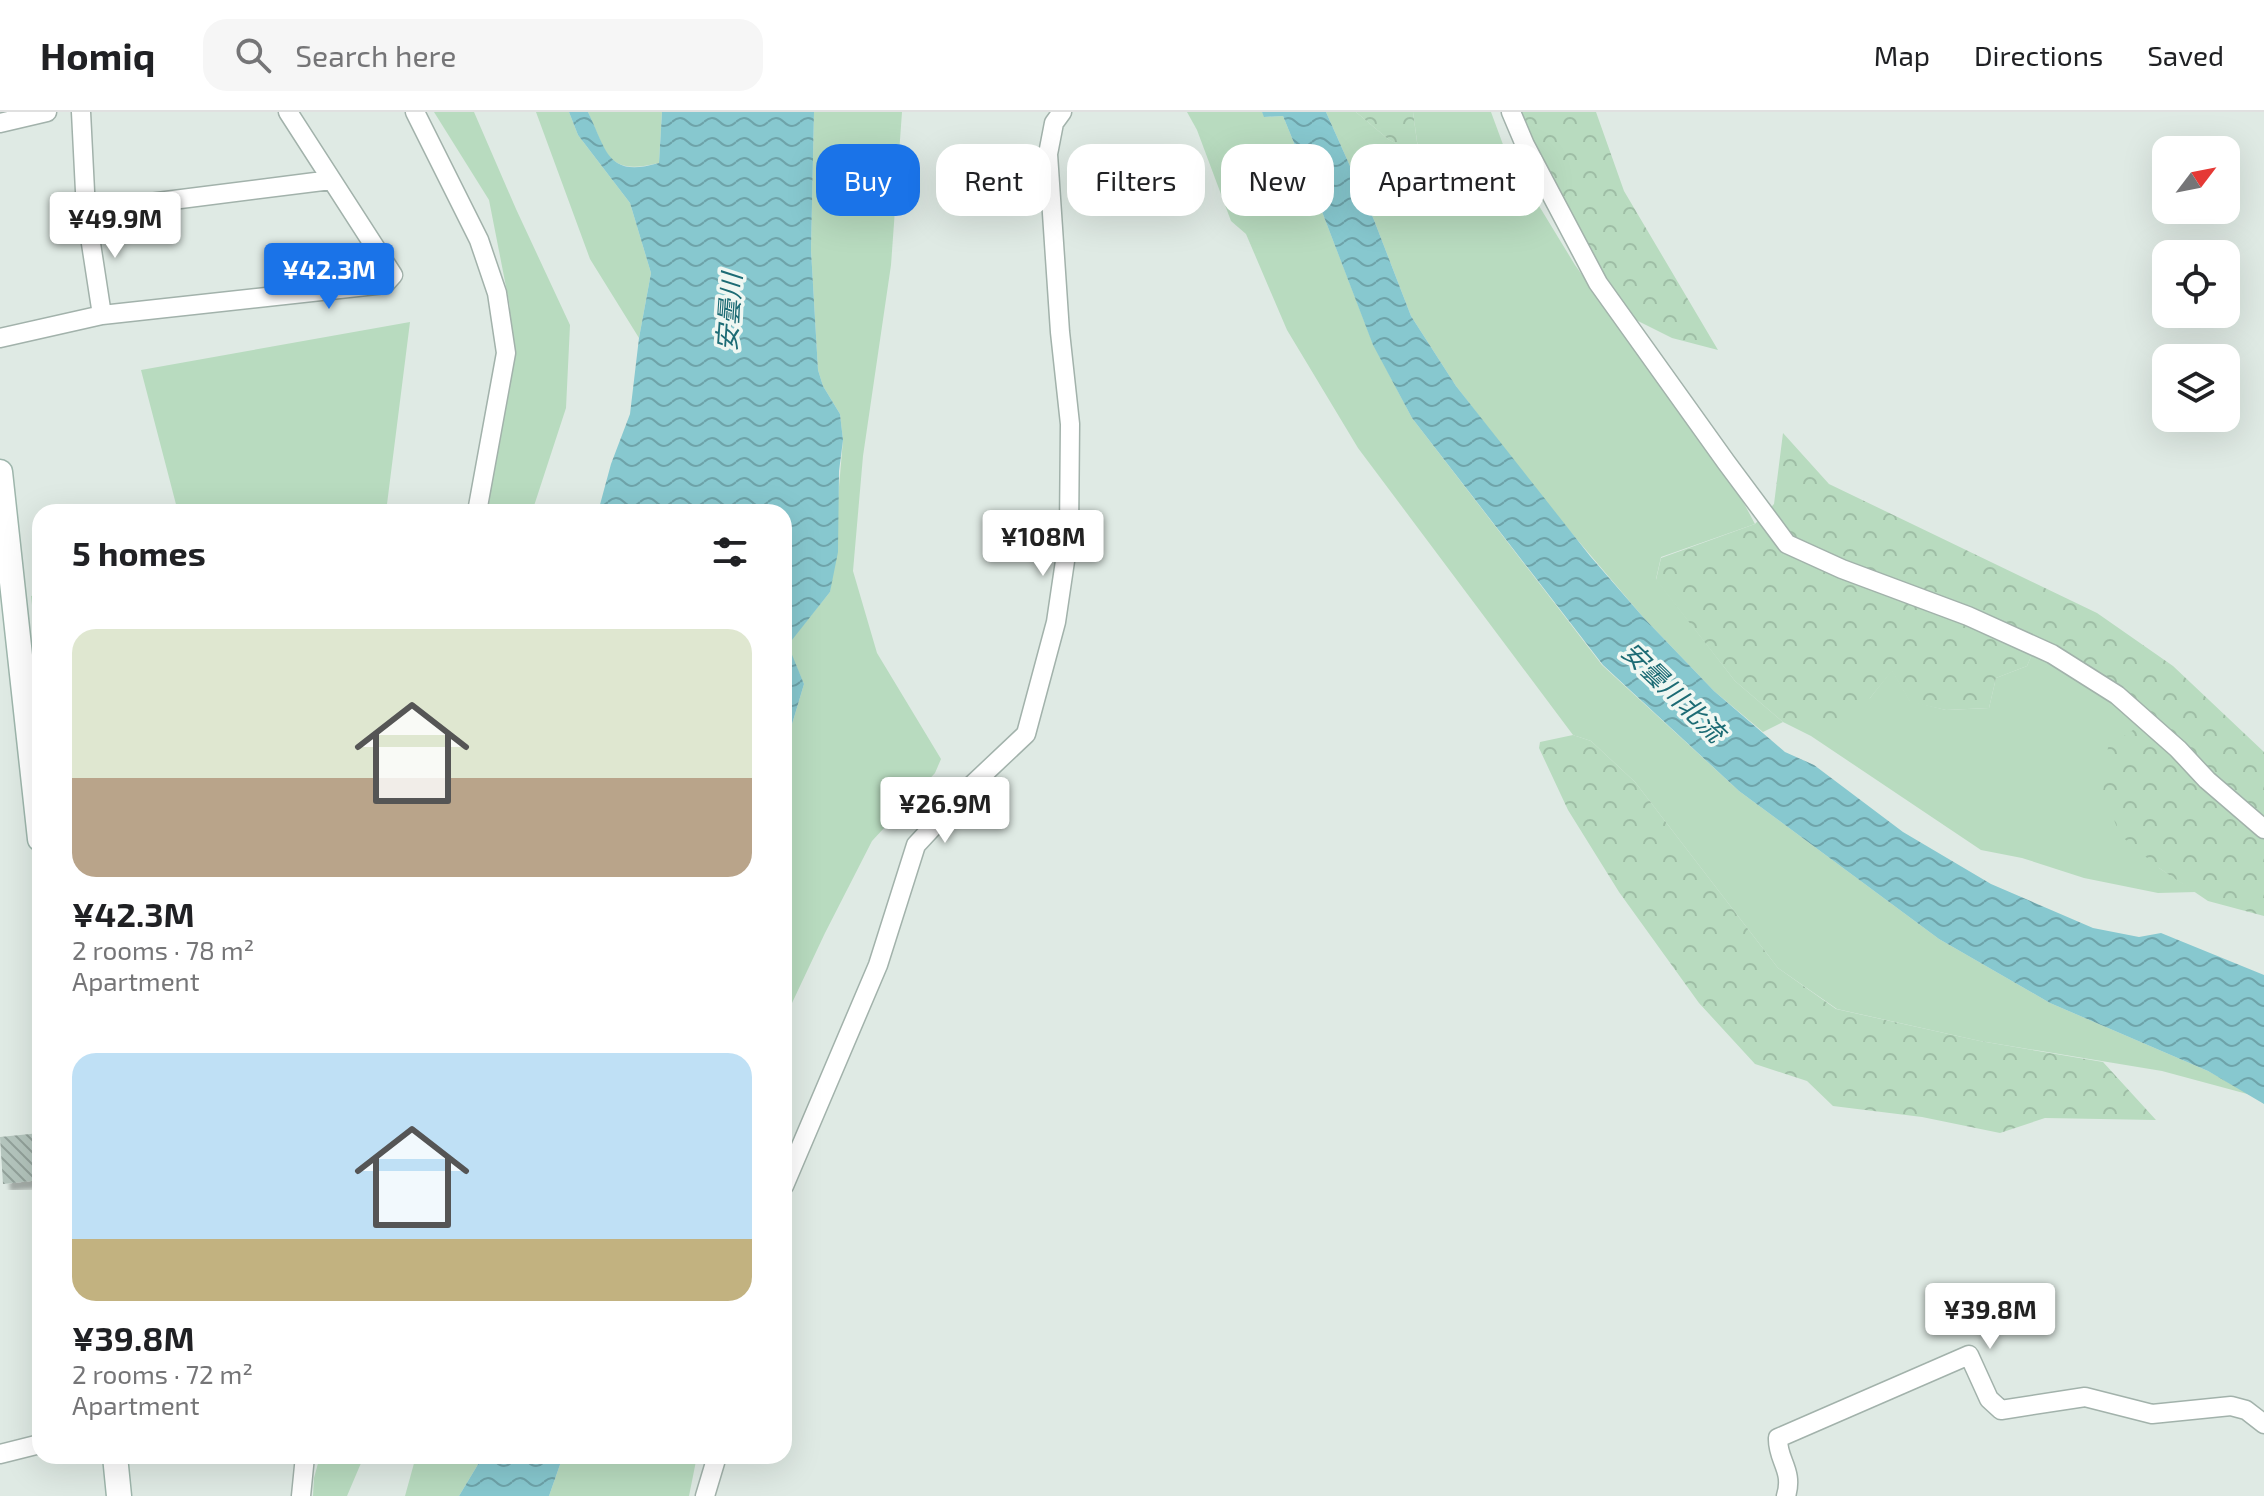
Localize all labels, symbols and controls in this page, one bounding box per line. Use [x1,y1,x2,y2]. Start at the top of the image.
search box [203,19,763,91]
text: Homiq [40,32,155,78]
icon: search [231,33,275,77]
text: Search here [295,37,456,73]
text: Map [1874,38,1930,72]
text: Directions [1974,38,2103,72]
text: Saved [2147,38,2224,72]
north arrow [2152,136,2240,224]
map controls [2152,136,2240,432]
chip: Buy [816,144,920,216]
chip: Rent [936,144,1051,216]
chip: Filters [1067,144,1205,216]
chip: New [1221,144,1334,216]
chip: Apartment [1350,144,1544,216]
pin: ¥49.9M [50,192,180,260]
text: ¥49.9M [68,202,162,233]
button: locate [2152,240,2240,328]
pin: ¥42.3M [264,243,394,311]
text: ¥42.3M [282,253,376,284]
water label: 安曇川 [710,269,746,352]
button: layers [2152,344,2240,432]
pin: ¥108M [987,510,1099,578]
text: ¥108M [1001,520,1085,551]
icon: filters [708,530,752,574]
text: 5 homes [72,532,206,573]
water label: 安曇川北流 [1616,635,1734,750]
icon: home [340,681,484,825]
pin: ¥26.9M [880,777,1010,845]
text: ¥26.9M [898,787,992,818]
text: ¥42.3M [72,893,195,934]
text: 2 rooms · 78 m² [72,934,254,965]
text: Apartment [72,965,200,996]
icon: home [340,1105,484,1249]
pin: ¥39.8M [1925,1283,2055,1351]
text: ¥39.8M [1943,1293,2037,1324]
text: ¥39.8M [72,1317,195,1358]
text: 2 rooms · 72 m² [72,1358,253,1389]
text: Apartment [72,1389,200,1420]

